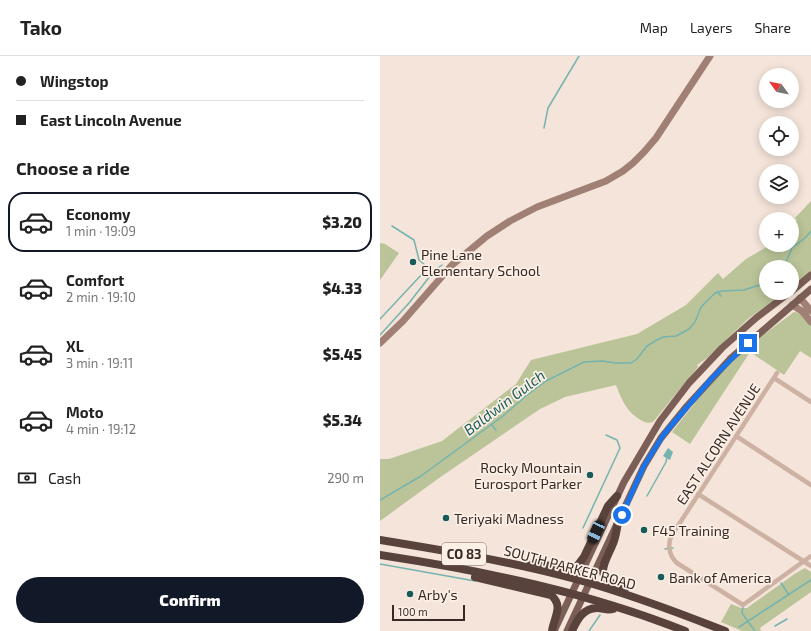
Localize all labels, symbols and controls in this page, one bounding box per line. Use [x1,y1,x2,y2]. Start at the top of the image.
text: Tako [20,16,62,39]
text: Map [640,19,668,36]
text: Layers [690,19,732,36]
text: Share [754,19,791,36]
north arrow [759,68,799,108]
map controls [759,68,799,300]
text: Wingstop [40,72,108,90]
text: East Lincoln Avenue [40,111,182,129]
button: locate [759,116,799,156]
text: Choose a ride [16,157,130,179]
button: layers [759,164,799,204]
icon: car [18,204,54,240]
text: Economy [66,205,131,223]
button: + [759,212,799,252]
text: $3.20 [322,213,362,231]
text: 1 min · 19:09 [66,223,136,239]
place label: Pine Lane Elementary School [421,246,541,279]
marker: Pine Lane Elementary School [408,257,418,267]
button: − [759,260,799,300]
icon: car [18,270,54,306]
text: Comfort [66,271,124,289]
text: $4.33 [322,279,362,297]
text: 2 min · 19:10 [66,289,136,305]
route end [739,334,757,352]
icon: car [18,336,54,372]
text: XL [66,337,84,355]
text: $5.45 [323,345,362,363]
text: 3 min · 19:11 [66,355,133,371]
water label: Baldwin Gulch [460,365,548,439]
street label: EAST ALCORN AVENUE [673,380,764,508]
icon: car [18,402,54,438]
text: Moto [66,403,104,421]
text: $5.34 [323,411,362,429]
text: 4 min · 19:12 [66,421,136,437]
place label: Rocky Mountain Eurosport Parker [474,459,582,492]
icon: cash [16,467,38,489]
text: Cash [48,469,81,487]
text: 290 m [327,470,364,486]
marker: Rocky Mountain Eurosport Parker [585,470,595,480]
route start [613,506,631,524]
place label: Teriyaki Madness [454,510,564,527]
marker: Teriyaki Madness [441,513,451,523]
car [585,519,607,545]
place label: F45 Training [652,522,730,539]
marker: F45 Training [639,525,649,535]
street label: SOUTH PARKER ROAD [502,541,638,593]
road number: CO 83 [442,543,486,565]
place label: Bank of America [669,569,772,586]
marker: Bank of America [656,572,666,582]
button: Confirm [16,577,364,623]
place label: Arby's [418,586,458,603]
marker: Arby's [405,589,415,599]
scale bar [392,603,465,622]
text: 100 m [398,605,428,618]

